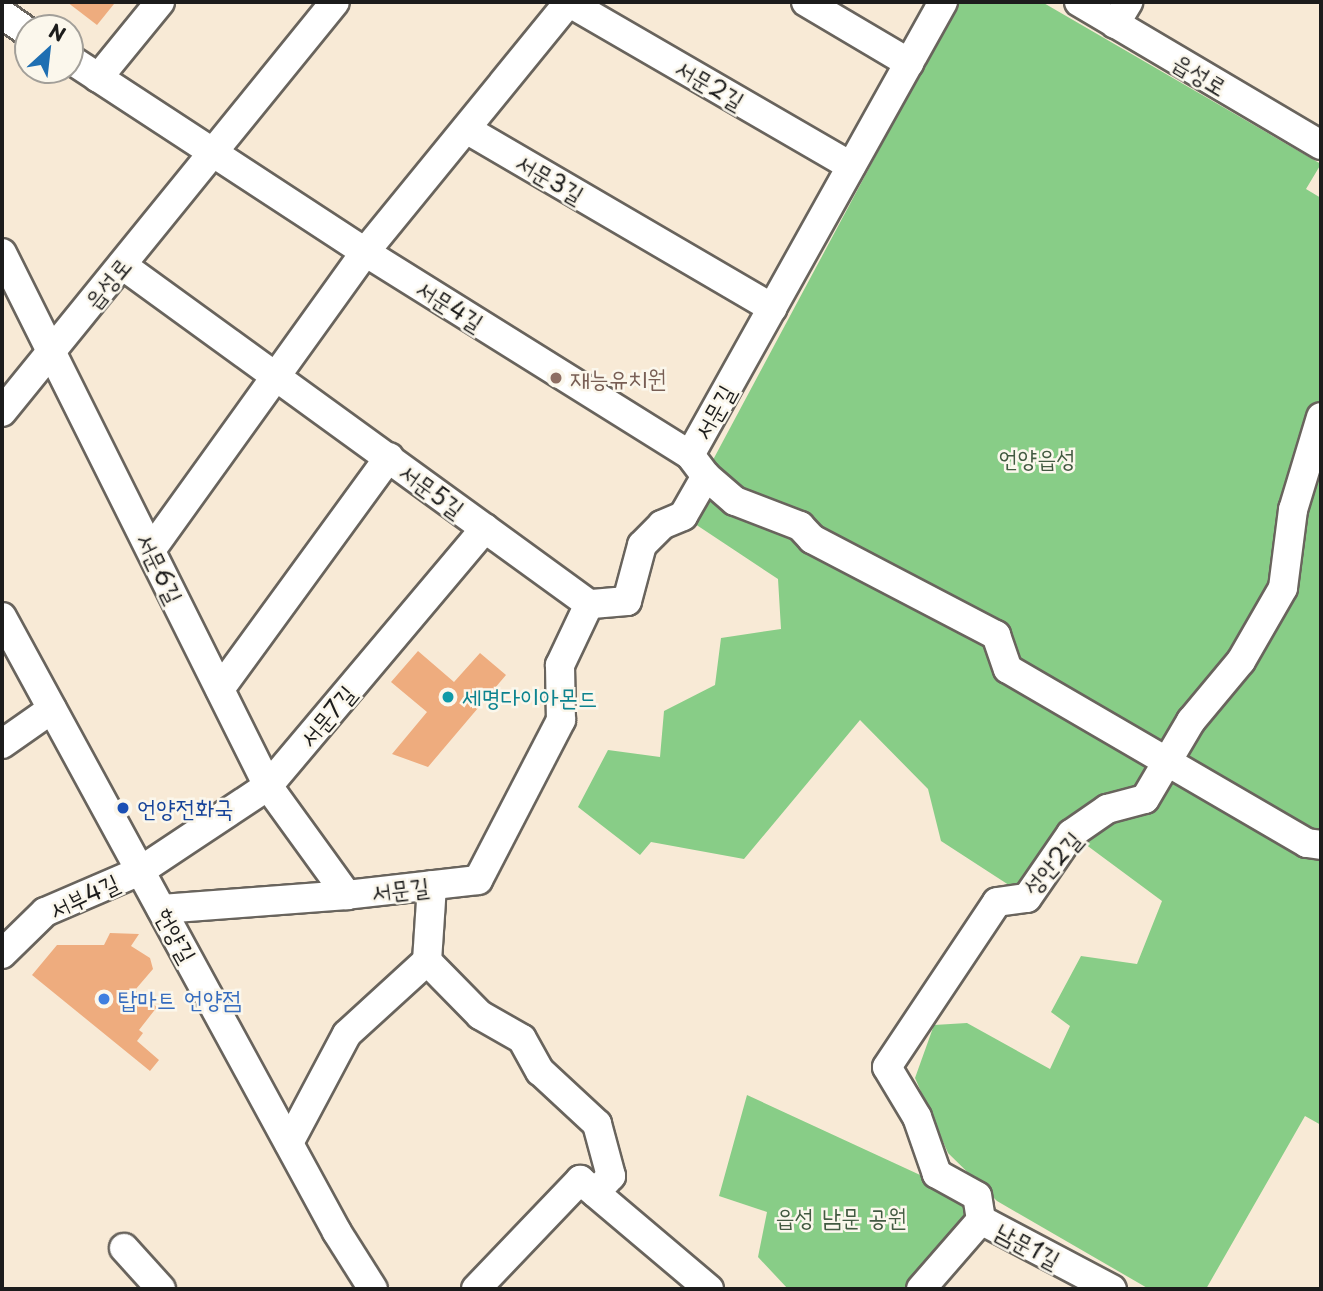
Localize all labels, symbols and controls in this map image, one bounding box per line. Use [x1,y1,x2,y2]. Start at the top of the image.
north arrow [14,14,84,84]
text: N [45,16,71,48]
street label: 읍성로 [1168,47,1232,101]
street label: 서문2길 [670,53,750,115]
street label: 서문3길 [511,147,589,209]
street label: 읍성로 [78,251,136,315]
street label: 서문4길 [411,273,489,337]
place label: 재능유치원 [570,364,667,392]
marker: 재능유치원 [548,370,564,386]
street label: 서문길 [687,380,741,444]
park label: 언양읍성 [998,444,1076,472]
street label: 서문5길 [394,457,470,523]
street label: 서문6길 [131,528,189,608]
street label: 서문7길 [293,679,361,753]
place label: 세명다이아몬드 [462,683,597,711]
marker: 세명다이아몬드 [440,689,456,705]
place label: 언양전화국 [137,794,234,822]
marker: 언양전화국 [115,800,131,816]
street label: 성안2길 [1017,825,1087,901]
street label: 서부4길 [44,867,124,925]
street label: 서문길 [369,871,431,907]
street label: 헌양길 [149,903,203,967]
place label: 탑마트 언양점 [118,985,242,1013]
marker: 탑마트 언양점 [96,991,112,1007]
park label: 읍성 남문 공원 [775,1203,907,1231]
street label: 남문1길 [991,1216,1065,1274]

